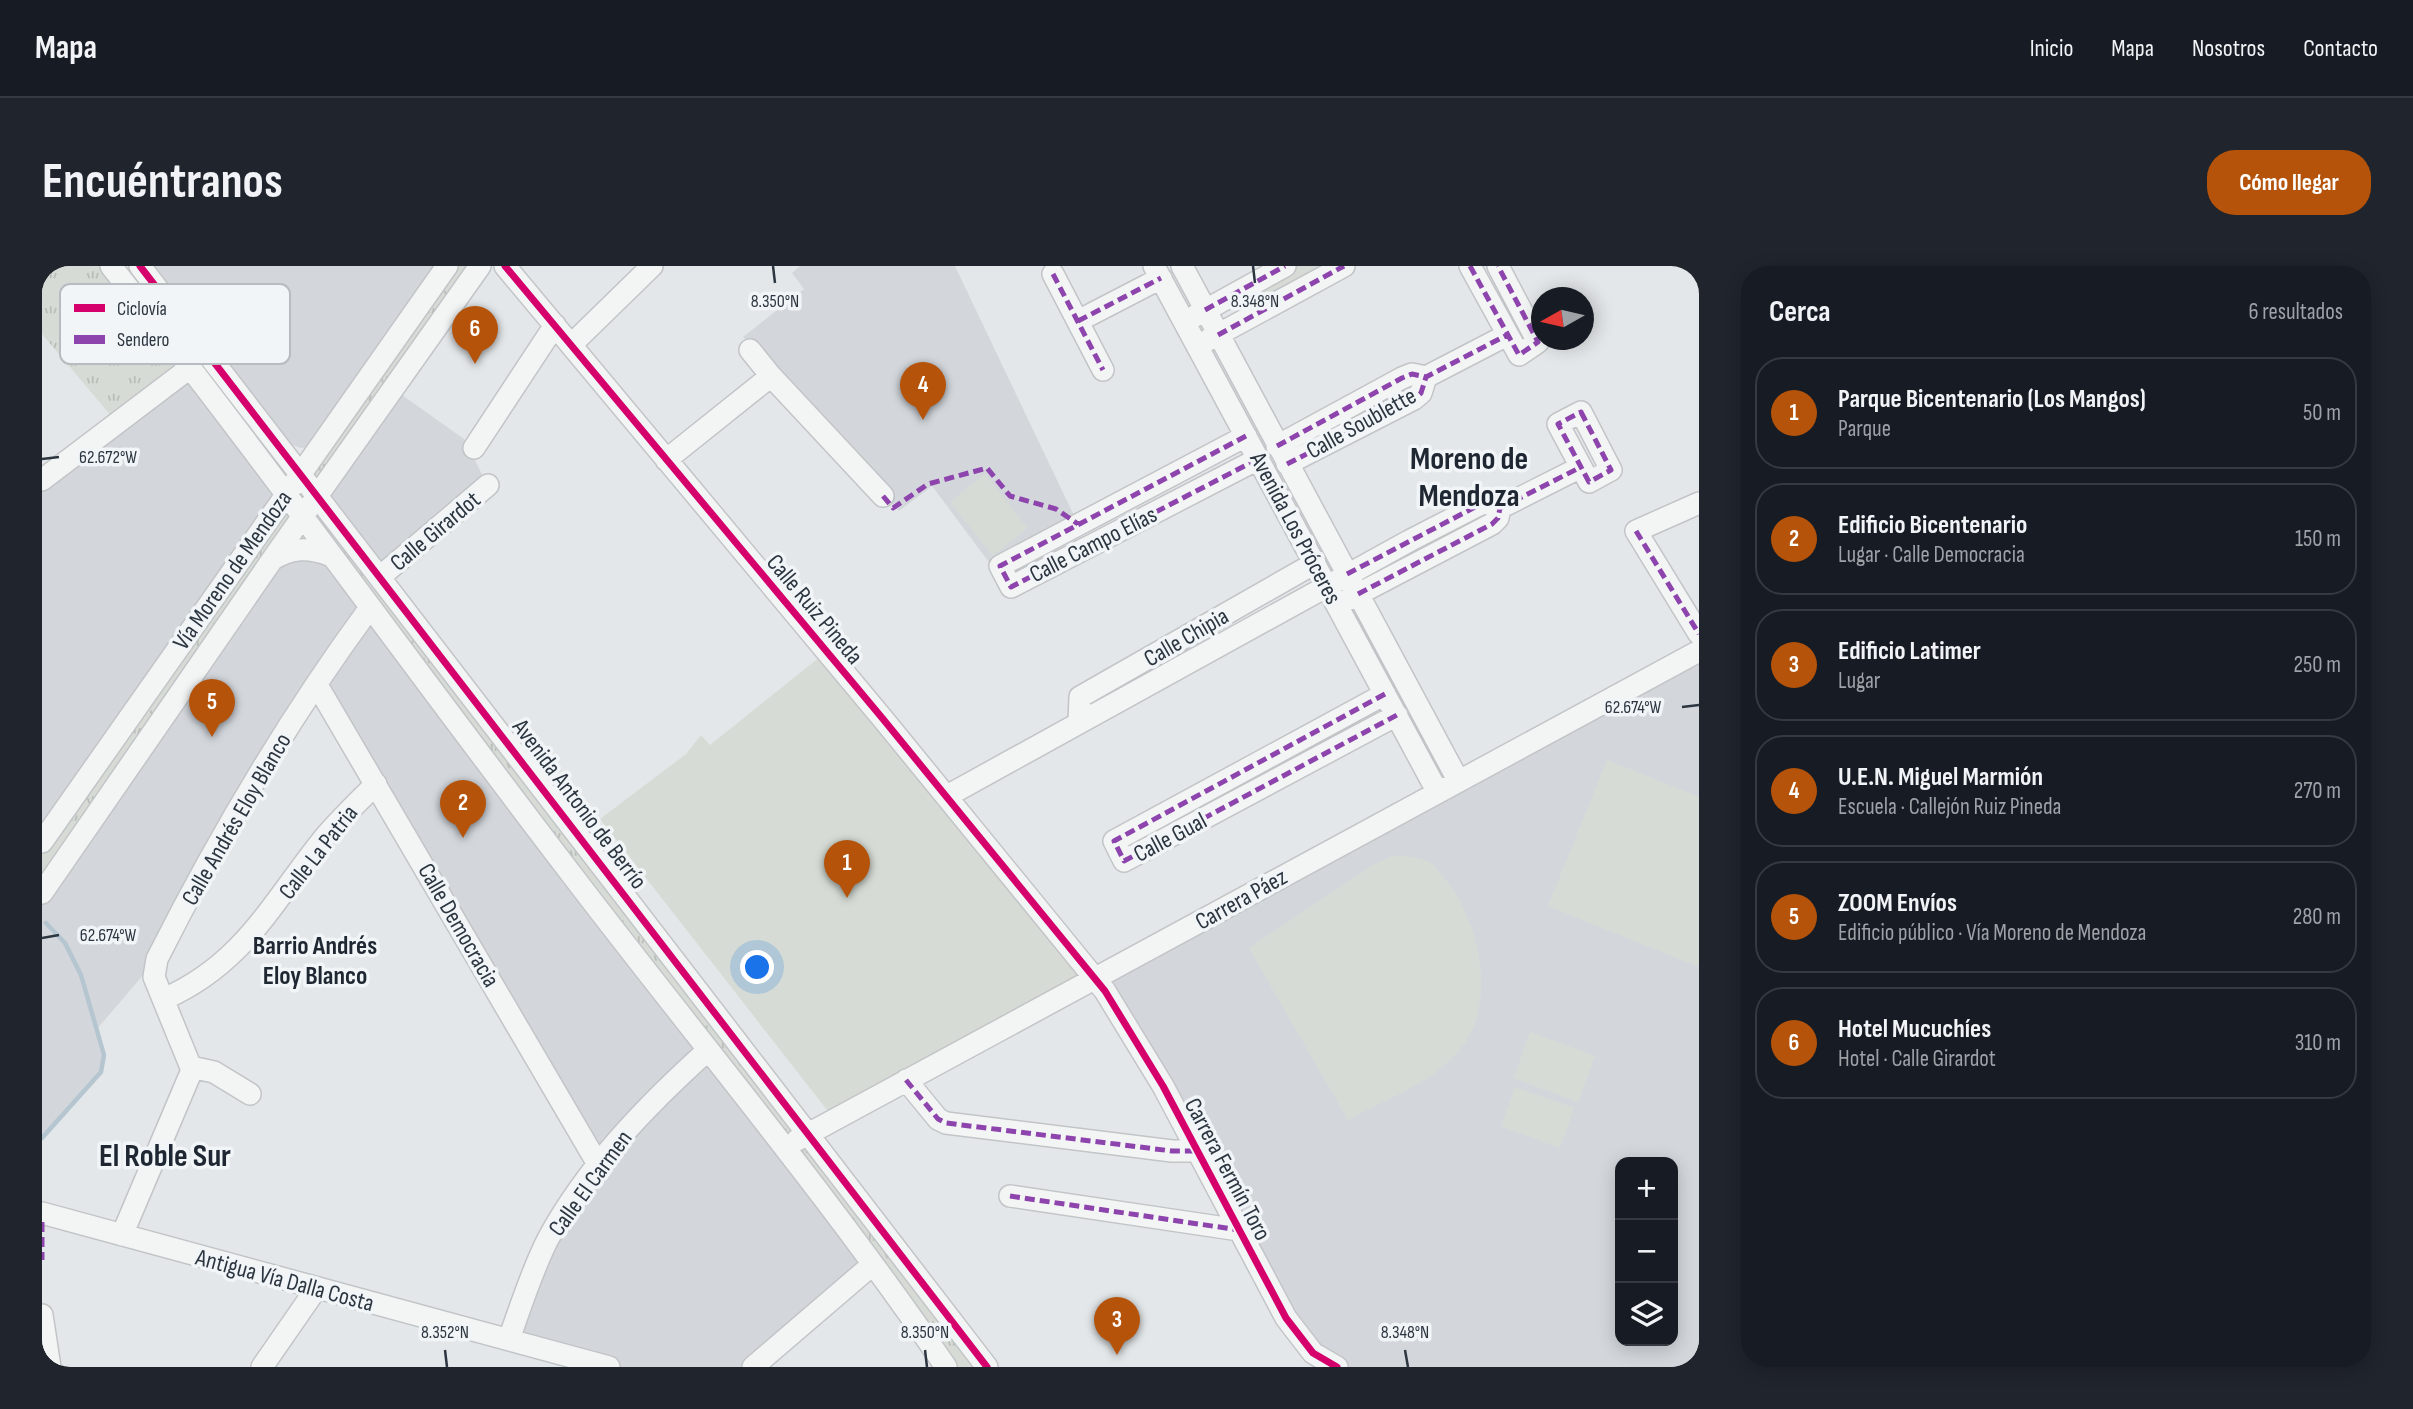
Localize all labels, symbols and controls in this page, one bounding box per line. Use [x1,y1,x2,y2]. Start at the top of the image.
text: Mapa [35,28,97,68]
text: Inicio [2030,34,2073,63]
text: Mapa [2111,34,2154,63]
text: Nosotros [2192,34,2265,63]
text: Contacto [2303,34,2378,63]
button: Cómo llegar [2207,150,2371,215]
text: Encuéntranos [42,153,283,212]
legend [60,284,290,364]
north arrow [1531,287,1594,350]
text: 8.350°N [751,291,799,312]
text: 8.348°N [1231,291,1279,312]
text: Cerca [1769,294,1831,330]
text: Ciclovía [117,298,167,321]
text: 6 resultados [2248,298,2343,326]
pin: 6 [452,306,498,364]
text: Sendero [117,329,170,352]
pin: 4 [900,362,946,420]
street label: Calle Soublette [1301,381,1421,465]
text: Parque Bicentenario (Los Mangos) [1838,384,2146,415]
text: 1 [1789,399,1799,427]
text: 50 m [2303,399,2341,427]
text: Parque [1838,415,1891,443]
district label: Moreno de Mendoza [1410,440,1528,516]
street label: Avenida Los Próceres [1243,446,1348,609]
text: 62.672°W [79,447,137,468]
street label: Vía Moreno de Mendoza [167,485,298,656]
street label: Calle Girardot [384,485,486,577]
street label: Calle Campo Elías [1025,500,1162,589]
text: Edificio Bicentenario [1838,510,2027,541]
text: 2 [1789,525,1799,553]
text: 150 m [2295,525,2341,553]
text: Lugar · Calle Democracia [1838,541,2025,569]
street label: Calle Ruiz Pineda [760,548,869,670]
street label: Calle Chipia [1139,602,1234,673]
text: Edificio Latimer [1838,636,1981,667]
text: 3 [1789,651,1799,679]
text: 250 m [2294,651,2341,679]
text: Lugar [1838,667,1880,695]
pin: 5 [189,679,235,737]
text: 62.674°W [1605,697,1662,718]
street label: Avenida Antonio de Berrío [506,713,653,895]
street label: Calle Andrés Eloy Blanco [175,728,297,910]
text: U.E.N. Miguel Marmión [1838,762,2043,793]
text: 4 [1789,777,1799,805]
text: 270 m [2294,777,2341,805]
pin: 2 [440,780,486,838]
text: Escuela · Callejón Ruiz Pineda [1838,793,2061,821]
street label: Calle La Patria [273,799,364,905]
street label: Calle Gual [1129,806,1212,869]
pin: 1 [824,840,870,898]
street label: Calle Democracia [411,858,506,992]
street label: Carrera Páez [1190,862,1293,936]
text: ZOOM Envíos [1838,888,1957,919]
text: 5 [1789,903,1799,931]
text: 280 m [2293,903,2341,931]
text: Edificio público · Vía Moreno de Mendoza [1838,919,2146,947]
text: 62.674°W [80,925,137,946]
district label: Barrio Andrés Eloy Blanco [253,931,377,992]
your location [740,950,774,984]
text: Hotel Mucuchíes [1838,1014,1991,1045]
text: 6 [1789,1029,1799,1057]
text: 310 m [2295,1029,2341,1057]
text: Hotel · Calle Girardot [1838,1045,1996,1073]
street label: Carrera Fermín Toro [1178,1093,1277,1245]
street label: Calle El Carmen [542,1125,638,1242]
district label: El Roble Sur [99,1137,231,1176]
map controls [1615,1157,1678,1346]
button: + [1615,1157,1678,1220]
button: − [1615,1220,1678,1283]
street label: Antigua Vía Dalla Costa [192,1243,377,1318]
button: layers [1615,1283,1678,1346]
pin: 3 [1094,1297,1140,1355]
text: 8.352°N [421,1322,469,1343]
text: 8.350°N [901,1322,949,1343]
text: 8.348°N [1381,1322,1429,1343]

